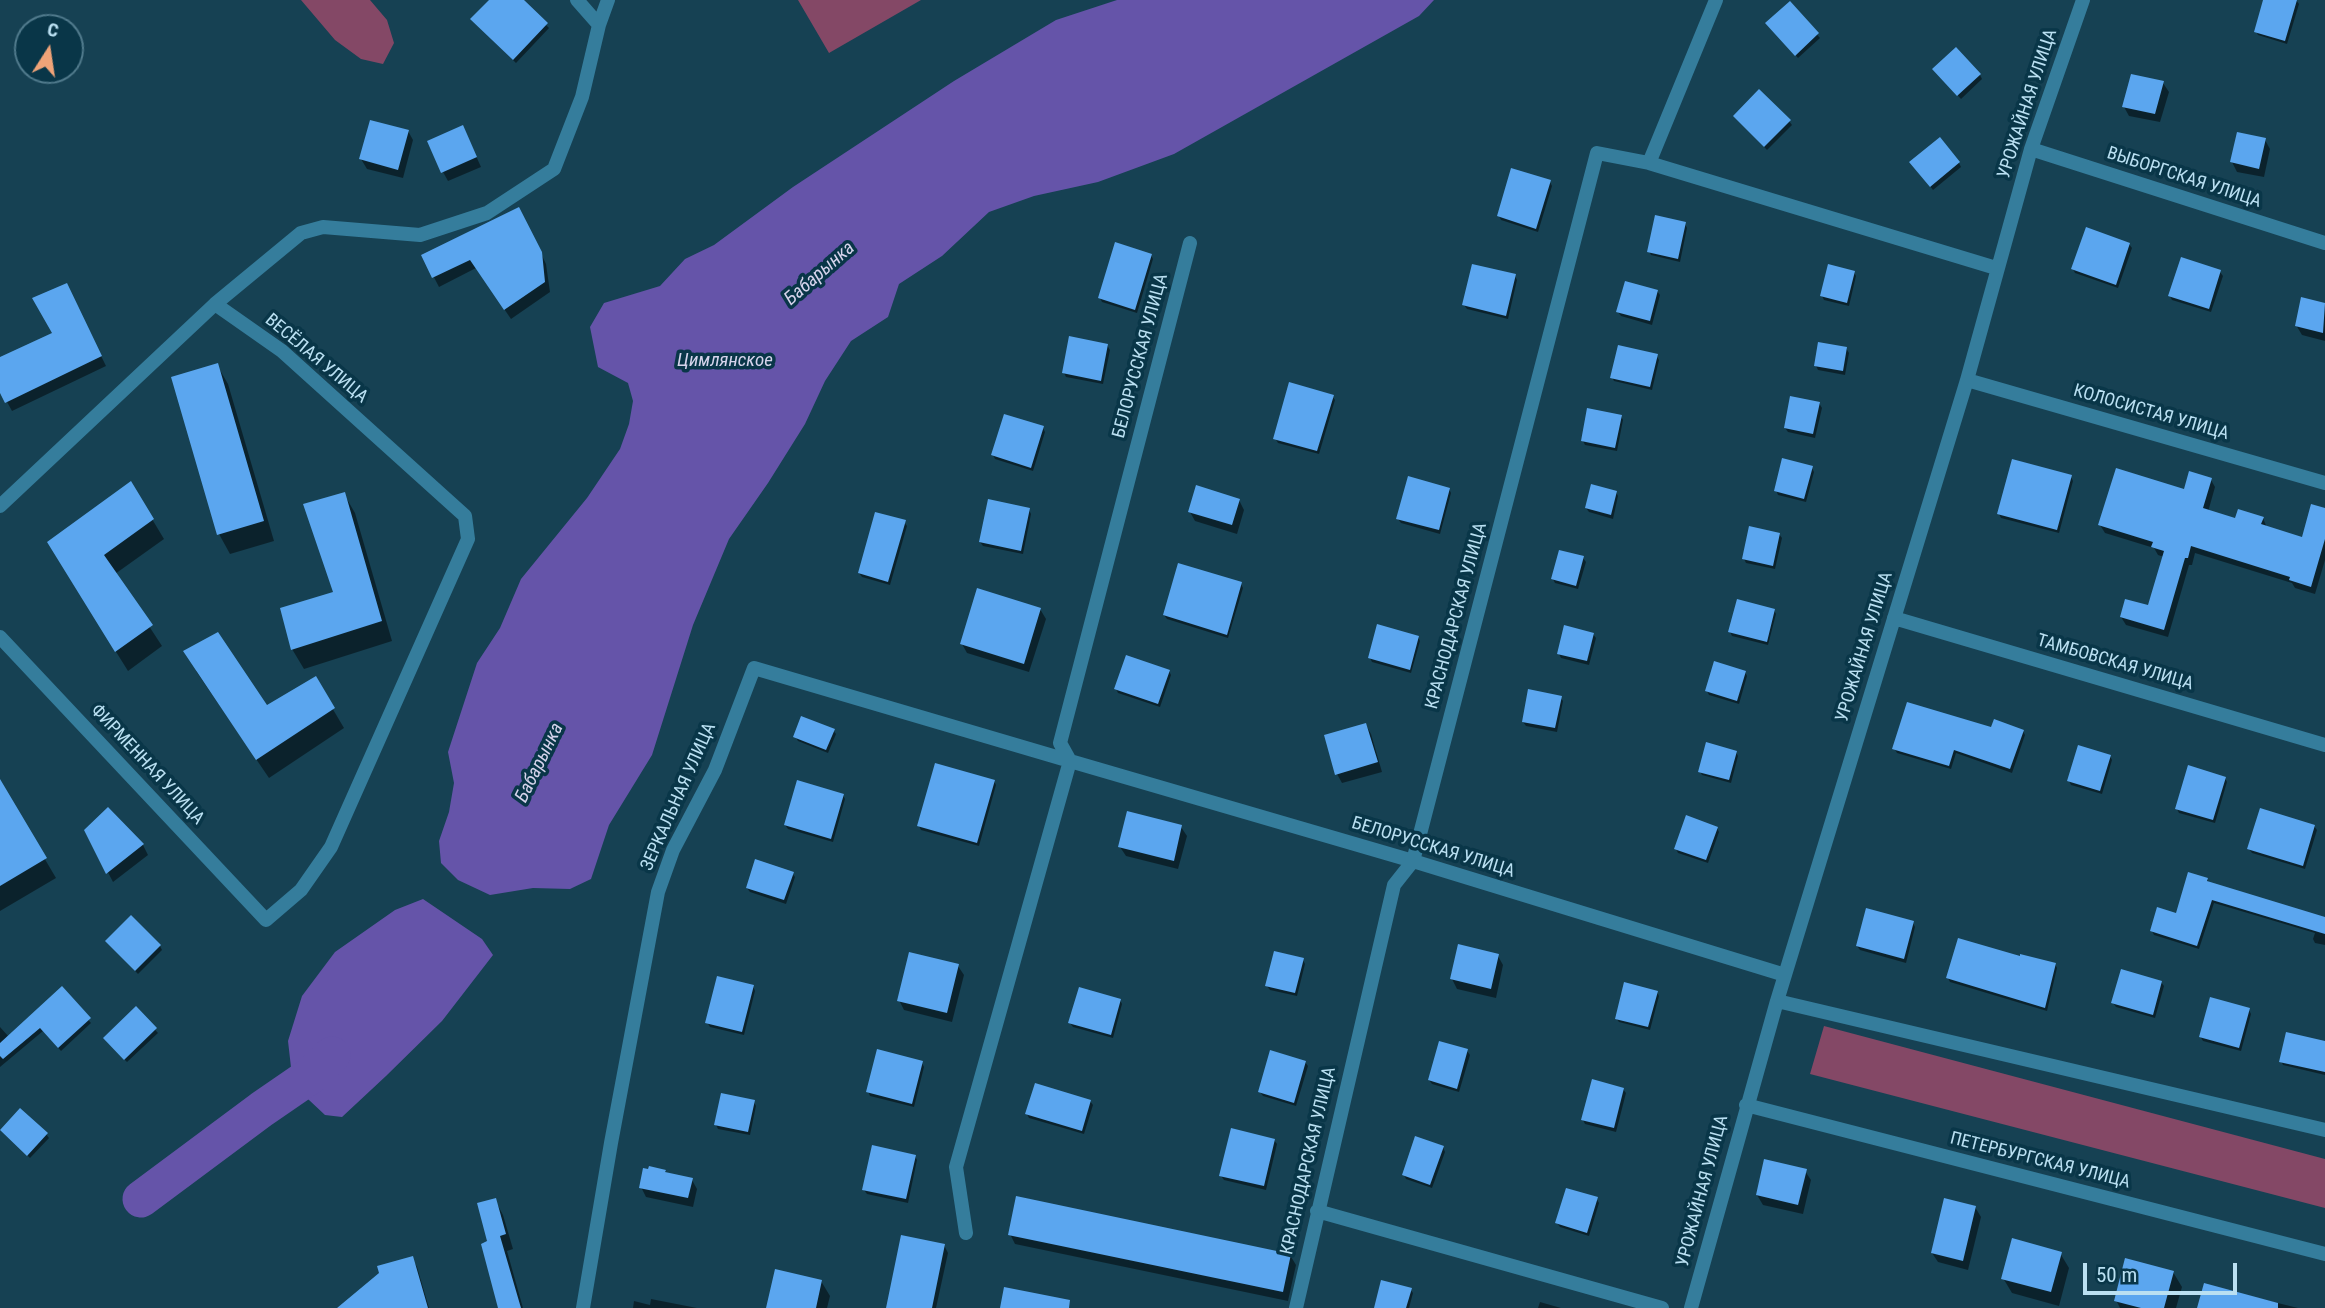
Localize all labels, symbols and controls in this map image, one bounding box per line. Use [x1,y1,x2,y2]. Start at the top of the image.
north arrow [14,14,84,84]
text: С [45,18,61,42]
street label: УРОЖАЙНАЯ УЛИЦА [1994,27,2062,181]
street label: ВЫБОРГСКАЯ УЛИЦА [2104,143,2264,213]
water label: Бабарынка [780,237,860,311]
street label: БЕЛОРУССКАЯ УЛИЦА [1109,271,1173,441]
street label: ВЕСЁЛАЯ УЛИЦА [260,310,372,408]
water label: Цимлянское [677,350,773,372]
street label: КОЛОСИСТАЯ УЛИЦА [2071,380,2231,446]
street label: КРАСНОДАРСКАЯ УЛИЦА [1422,520,1492,712]
street label: УРОЖАЙНАЯ УЛИЦА [1832,569,1898,725]
street label: ТАМБОВСКАЯ УЛИЦА [2034,630,2196,696]
street label: ФИРМЕННАЯ УЛИЦА [86,700,208,830]
water label: Бабарынка [511,720,569,806]
street label: ЗЕРКАЛЬНАЯ УЛИЦА [637,720,721,874]
street label: БЕЛОРУССКАЯ УЛИЦА [1349,813,1517,883]
street label: КРАСНОДАРСКАЯ УЛИЦА [1277,1065,1341,1257]
street label: УРОЖАЙНАЯ УЛИЦА [1672,1113,1734,1269]
street label: ПЕТЕРБУРГСКАЯ УЛИЦА [1948,1128,2132,1194]
scale bar [2087,1248,2241,1292]
text: 50 m [2096,1263,2137,1287]

